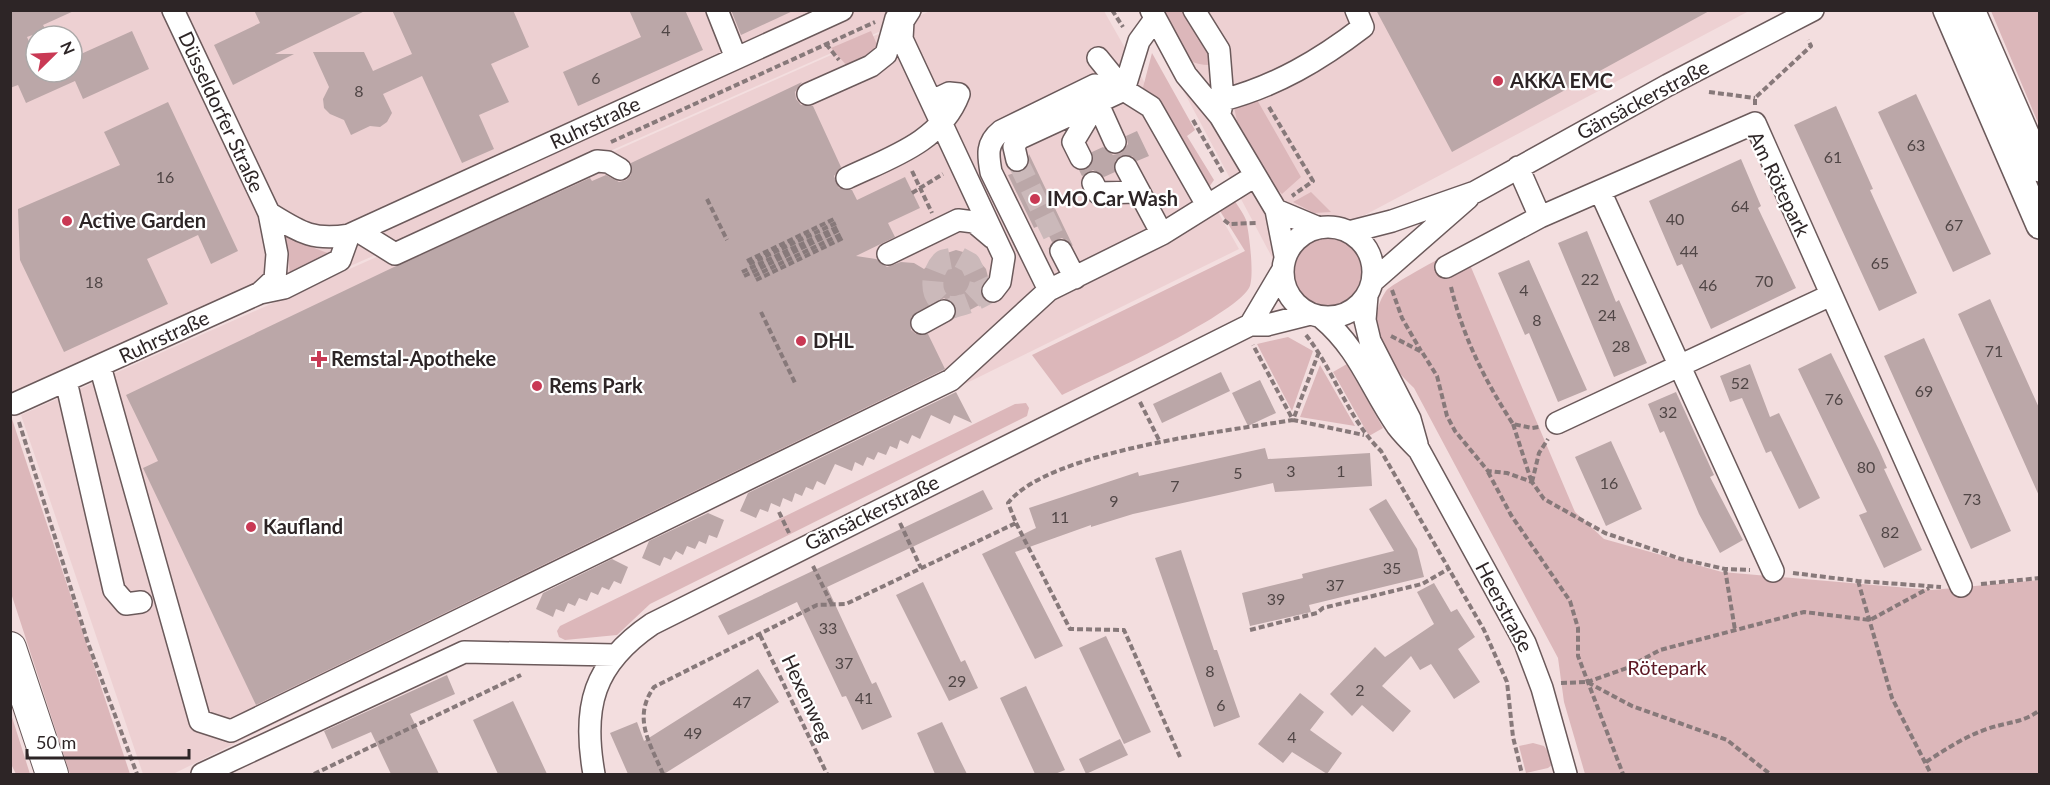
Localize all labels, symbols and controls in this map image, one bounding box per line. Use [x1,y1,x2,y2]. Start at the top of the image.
house number: 4 [661,20,671,39]
north arrow [24,24,84,84]
street label: Düsseldorfer Straße [174,27,270,196]
text: N [57,38,79,57]
street label: Gänsäckerstraße [1572,54,1713,144]
house number: 6 [591,68,601,87]
place label: AKKA EMC [1509,68,1613,92]
marker: AKKA EMC [1491,74,1505,88]
house number: 8 [354,81,364,100]
street label: Ruhrstraße [546,91,643,153]
street label: Am Rötepark [1744,127,1816,241]
house number: 63 [1907,135,1925,154]
house number: 61 [1824,147,1842,166]
house number: 16 [156,167,174,186]
place label: IMO Car Wash [1047,186,1178,210]
marker: IMO Car Wash [1028,192,1042,206]
house number: 64 [1731,196,1749,215]
place label: Active Garden [78,208,206,232]
house number: 40 [1666,209,1684,228]
marker: Active Garden [60,214,74,228]
house number: 67 [1945,215,1963,234]
house number: 44 [1680,241,1698,260]
house number: 65 [1871,253,1889,272]
house number: 22 [1581,269,1599,288]
house number: 70 [1755,271,1773,290]
house number: 18 [85,272,103,291]
house number: 46 [1699,275,1717,294]
house number: 4 [1519,280,1529,299]
street label: Ruhrstraße [115,305,212,367]
house number: 24 [1598,305,1616,324]
house number: 8 [1532,310,1542,329]
place label: DHL [813,328,855,352]
marker: DHL [794,334,808,348]
house number: 28 [1612,336,1630,355]
house number: 71 [1985,341,2003,360]
place label: Remstal-Apotheke [331,346,497,370]
marker: Remstal-Apotheke [312,352,326,366]
place label: Rems Park [549,373,643,397]
house number: 52 [1731,373,1749,392]
marker: Rems Park [530,379,544,393]
house number: 69 [1915,381,1933,400]
house number: 76 [1825,389,1843,408]
house number: 32 [1659,402,1677,421]
house number: 80 [1857,457,1875,476]
house number: 3 [1286,461,1296,480]
house number: 1 [1336,461,1346,480]
house number: 5 [1233,463,1243,482]
street label: Gänsäckerstraße [801,469,943,555]
house number: 16 [1600,473,1618,492]
house number: 7 [1170,476,1180,495]
house number: 73 [1963,489,1981,508]
house number: 9 [1109,491,1119,510]
house number: 11 [1051,507,1069,526]
place label: Kaufland [263,514,343,538]
marker: Kaufland [244,520,258,534]
house number: 82 [1881,522,1899,541]
street label: Heerstraße [1471,557,1539,656]
house number: 35 [1383,558,1401,577]
house number: 37 [1326,575,1344,594]
house number: 39 [1267,589,1285,608]
house number: 33 [819,618,837,637]
street label: Hexenweg [777,650,838,745]
house number: 37 [835,653,853,672]
park label: Rötepark [1627,655,1707,679]
house number: 8 [1205,661,1215,680]
house number: 29 [948,671,966,690]
house number: 2 [1355,680,1365,699]
house number: 41 [855,688,873,707]
house number: 47 [733,692,751,711]
house number: 6 [1216,695,1226,714]
scale bar [27,722,189,760]
house number: 49 [684,723,702,742]
house number: 4 [1287,727,1297,746]
text: 50 m [36,731,76,753]

